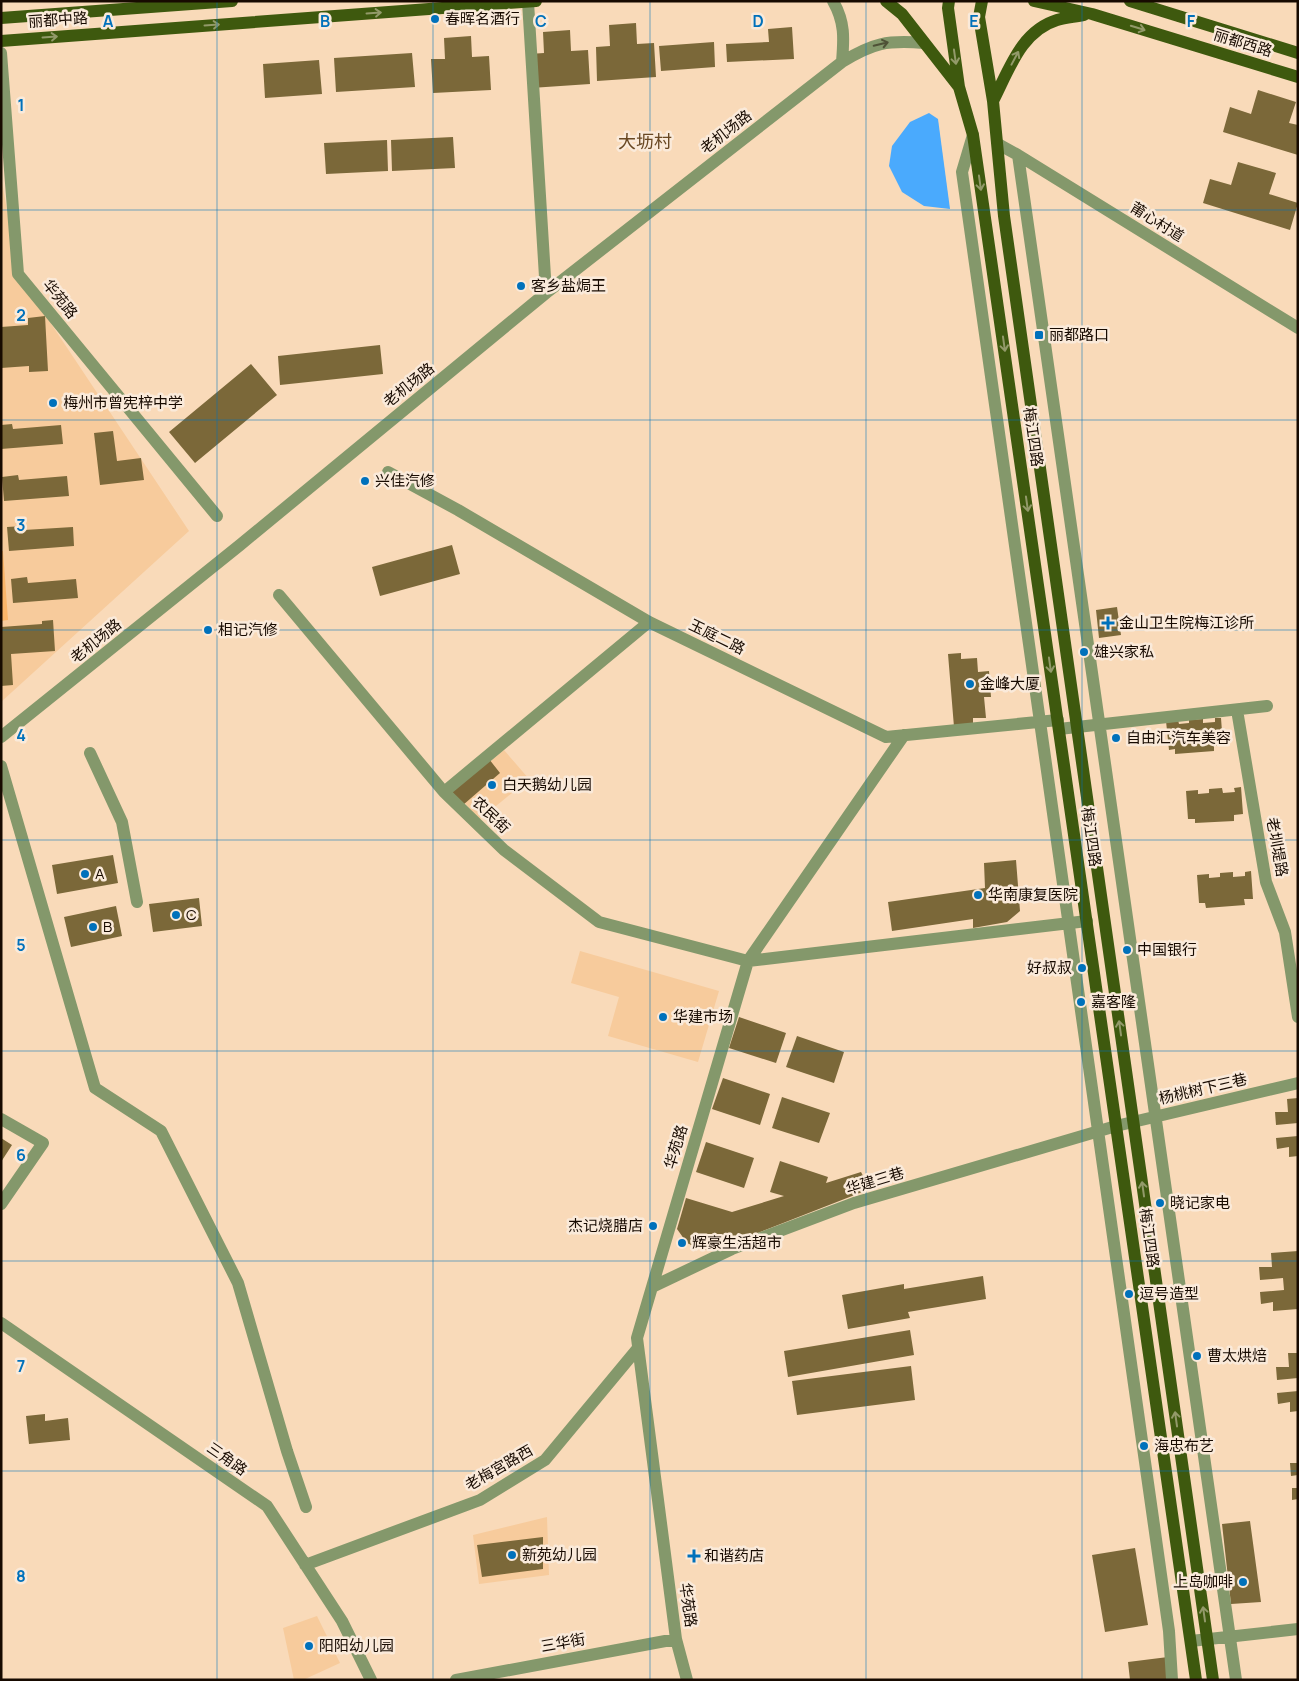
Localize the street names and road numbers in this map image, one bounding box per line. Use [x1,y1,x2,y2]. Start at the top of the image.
street label: 丽都中路 [27,7,89,32]
street label: 丽都西路 [1211,24,1275,61]
street label: 老机场路 [696,105,756,158]
street label: 莆心村道 [1126,197,1188,246]
street label: 华苑路 [38,275,83,323]
street label: 老机场路 [379,358,439,412]
street label: 梅江四路 [1019,406,1048,468]
street label: 老机场路 [66,614,126,668]
street label: 玉庭二路 [686,614,749,659]
street label: 农民街 [468,791,515,838]
street label: 梅江四路 [1077,806,1106,868]
street label: 老圳堤路 [1262,816,1293,878]
street label: 杨桃树下三巷 [1157,1068,1249,1109]
street label: 华苑路 [659,1122,692,1171]
street label: 华建三巷 [843,1162,907,1199]
street label: 梅江四路 [1135,1207,1164,1269]
street label: 三角路 [203,1437,252,1480]
street label: 老梅宮路西 [461,1440,536,1495]
street label: 华苑路 [675,1581,702,1629]
street label: 三华街 [539,1628,587,1657]

